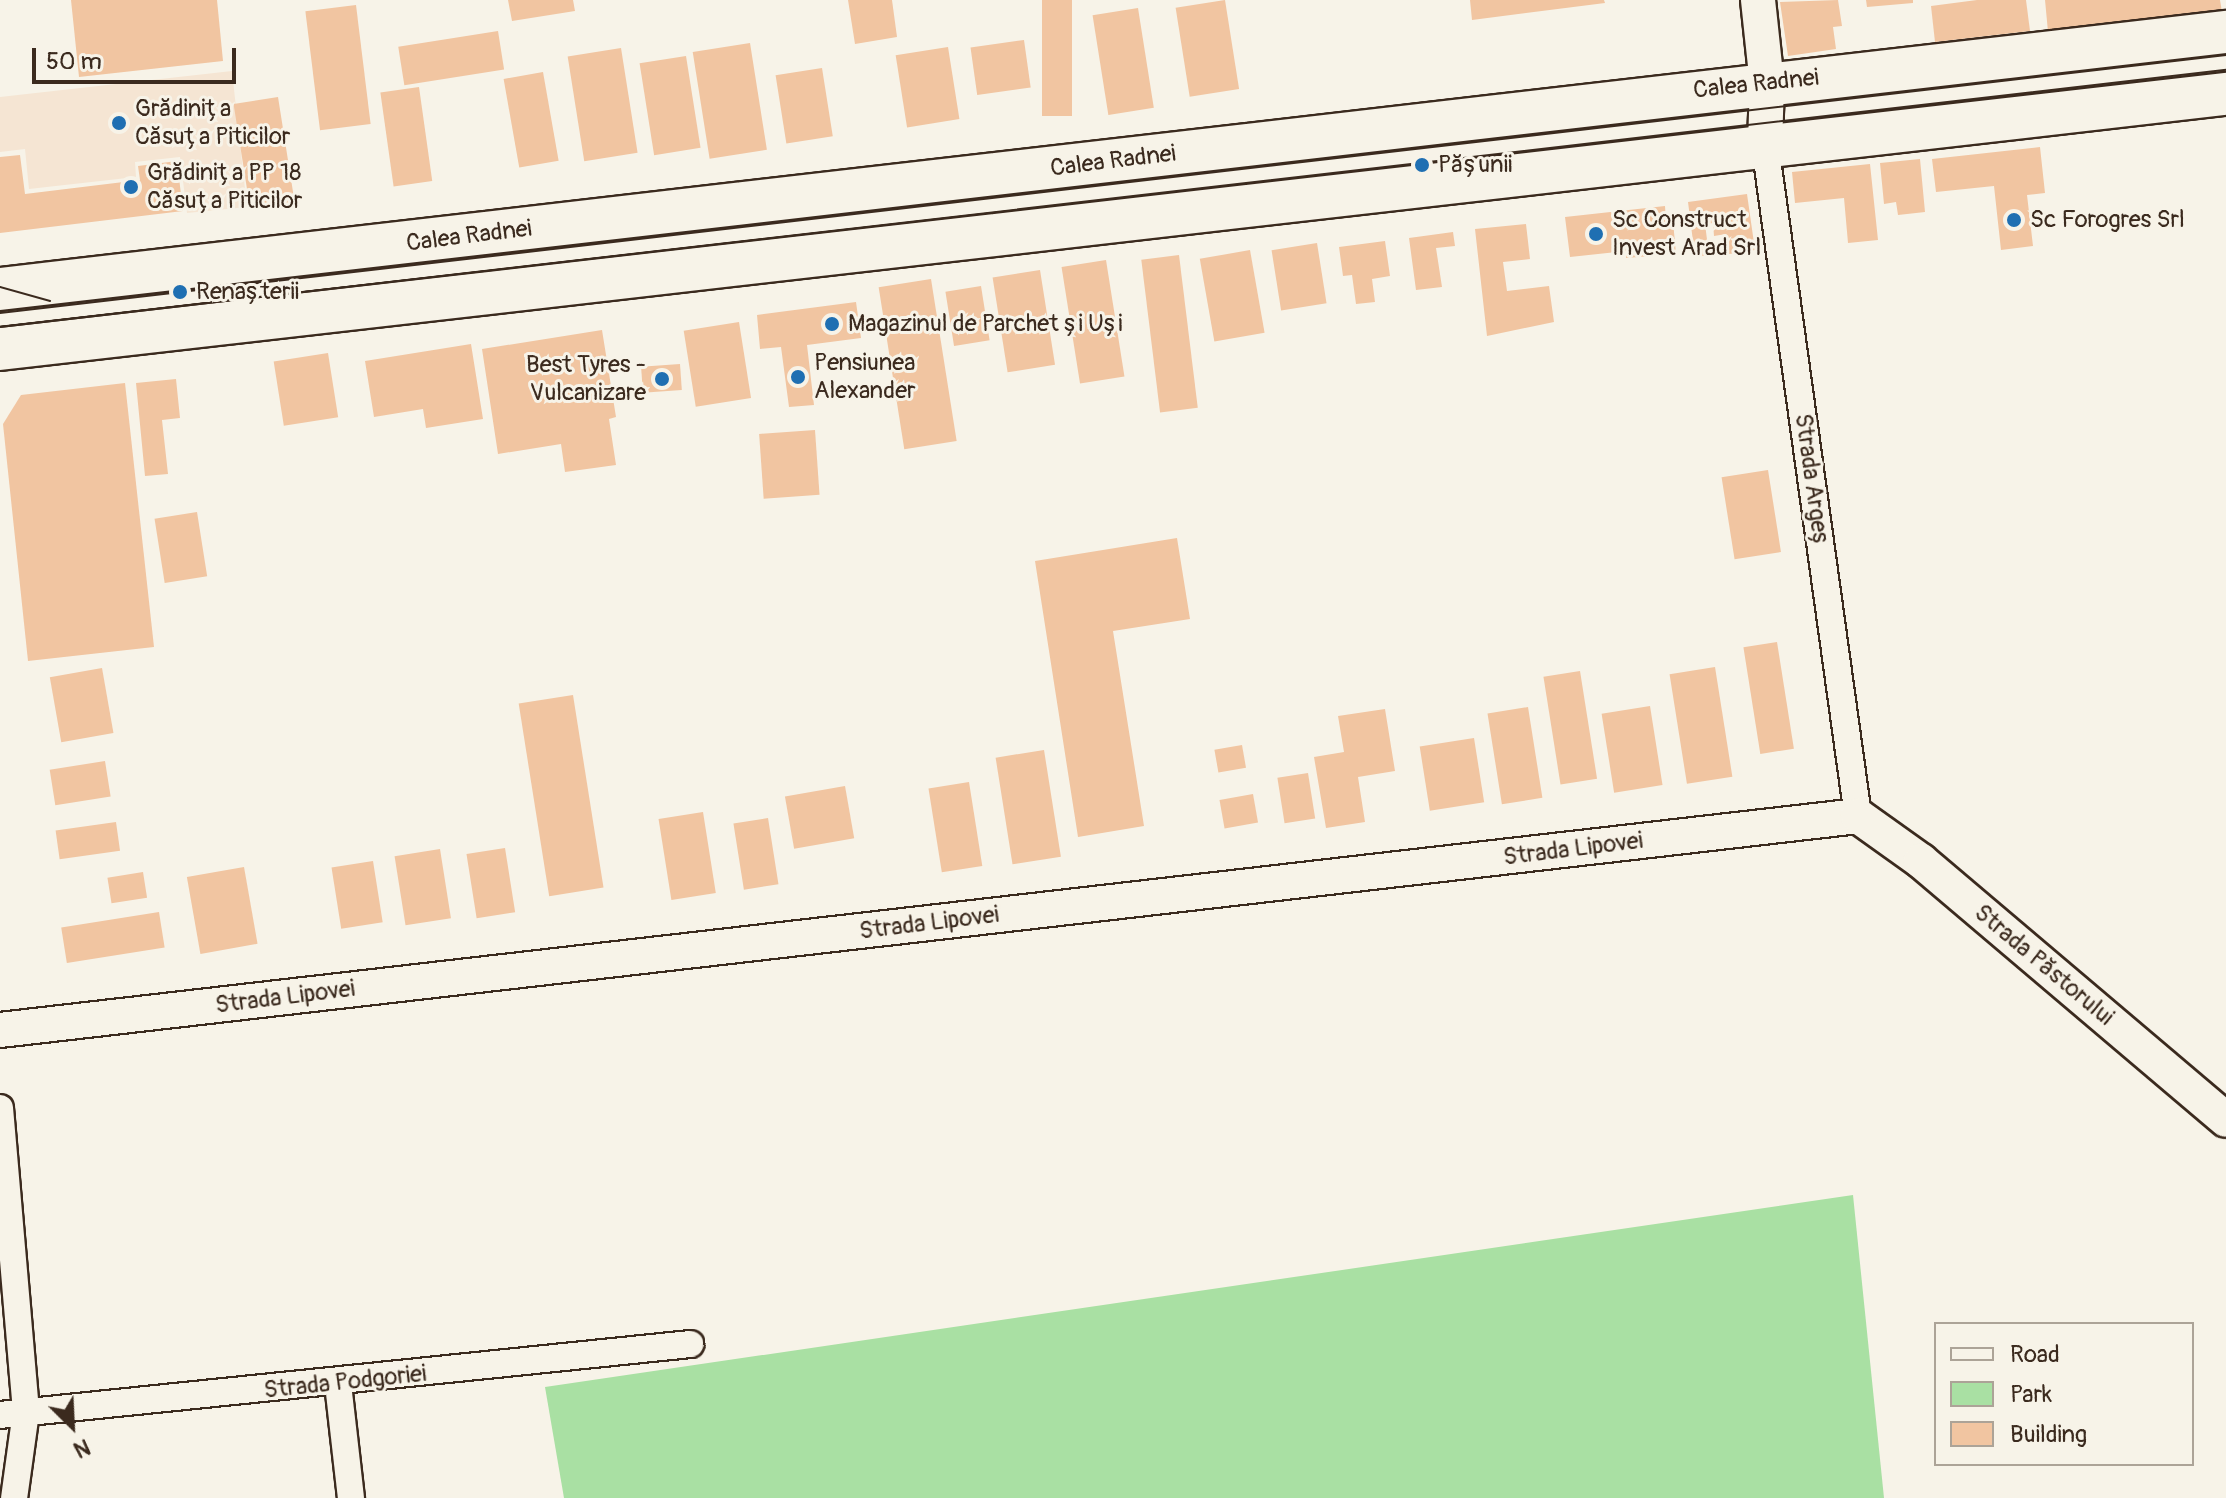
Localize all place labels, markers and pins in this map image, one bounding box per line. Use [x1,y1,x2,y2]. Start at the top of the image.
place label: Grădinița Căsuța Piticilor [135,95,290,151]
marker: Grădinița Căsuța Piticilor [110,114,128,132]
place label: Pășunii [1438,151,1512,179]
marker: Pășunii [1413,156,1431,174]
place label: Grădinița PP 18 Căsuța Piticilor [147,159,302,215]
marker: Grădinița PP 18 Căsuța Piticilor [122,178,140,196]
place label: Sc Construct Invest Arad Srl [1612,206,1761,262]
place label: Sc Forogres Srl [2030,206,2185,234]
marker: Sc Forogres Srl [2005,211,2023,229]
marker: Sc Construct Invest Arad Srl [1587,225,1605,243]
place label: Renașterii [196,278,299,306]
marker: Renașterii [171,283,189,301]
place label: Magazinul de Parchet și Uși [848,310,1122,338]
marker: Magazinul de Parchet și Uși [823,315,841,333]
place label: Pensiunea Alexander [814,349,916,405]
place label: Best Tyres - Vulcanizare [526,351,646,407]
marker: Pensiunea Alexander [789,368,807,386]
marker: Best Tyres - Vulcanizare [653,370,671,388]

